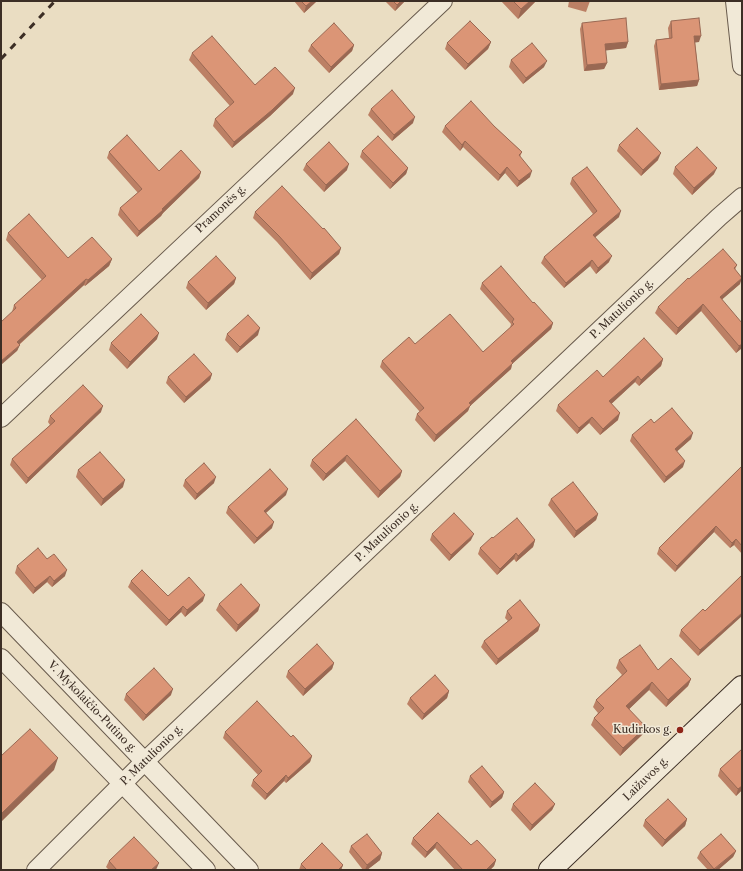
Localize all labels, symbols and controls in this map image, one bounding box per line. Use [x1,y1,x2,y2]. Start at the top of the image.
street label: Pramonės g. [193,182,249,236]
street label: P. Matulionio g. [588,276,656,342]
street label: P. Matulionio g. [353,499,421,565]
street label: V. Mykolaičio-Putino g. [45,658,139,756]
street label: P. Matulionio g. [118,722,186,788]
place label: Kudirkos g. [613,723,672,737]
marker: Kudirkos g. [675,725,685,735]
street label: Laižuvos g. [621,754,671,804]

